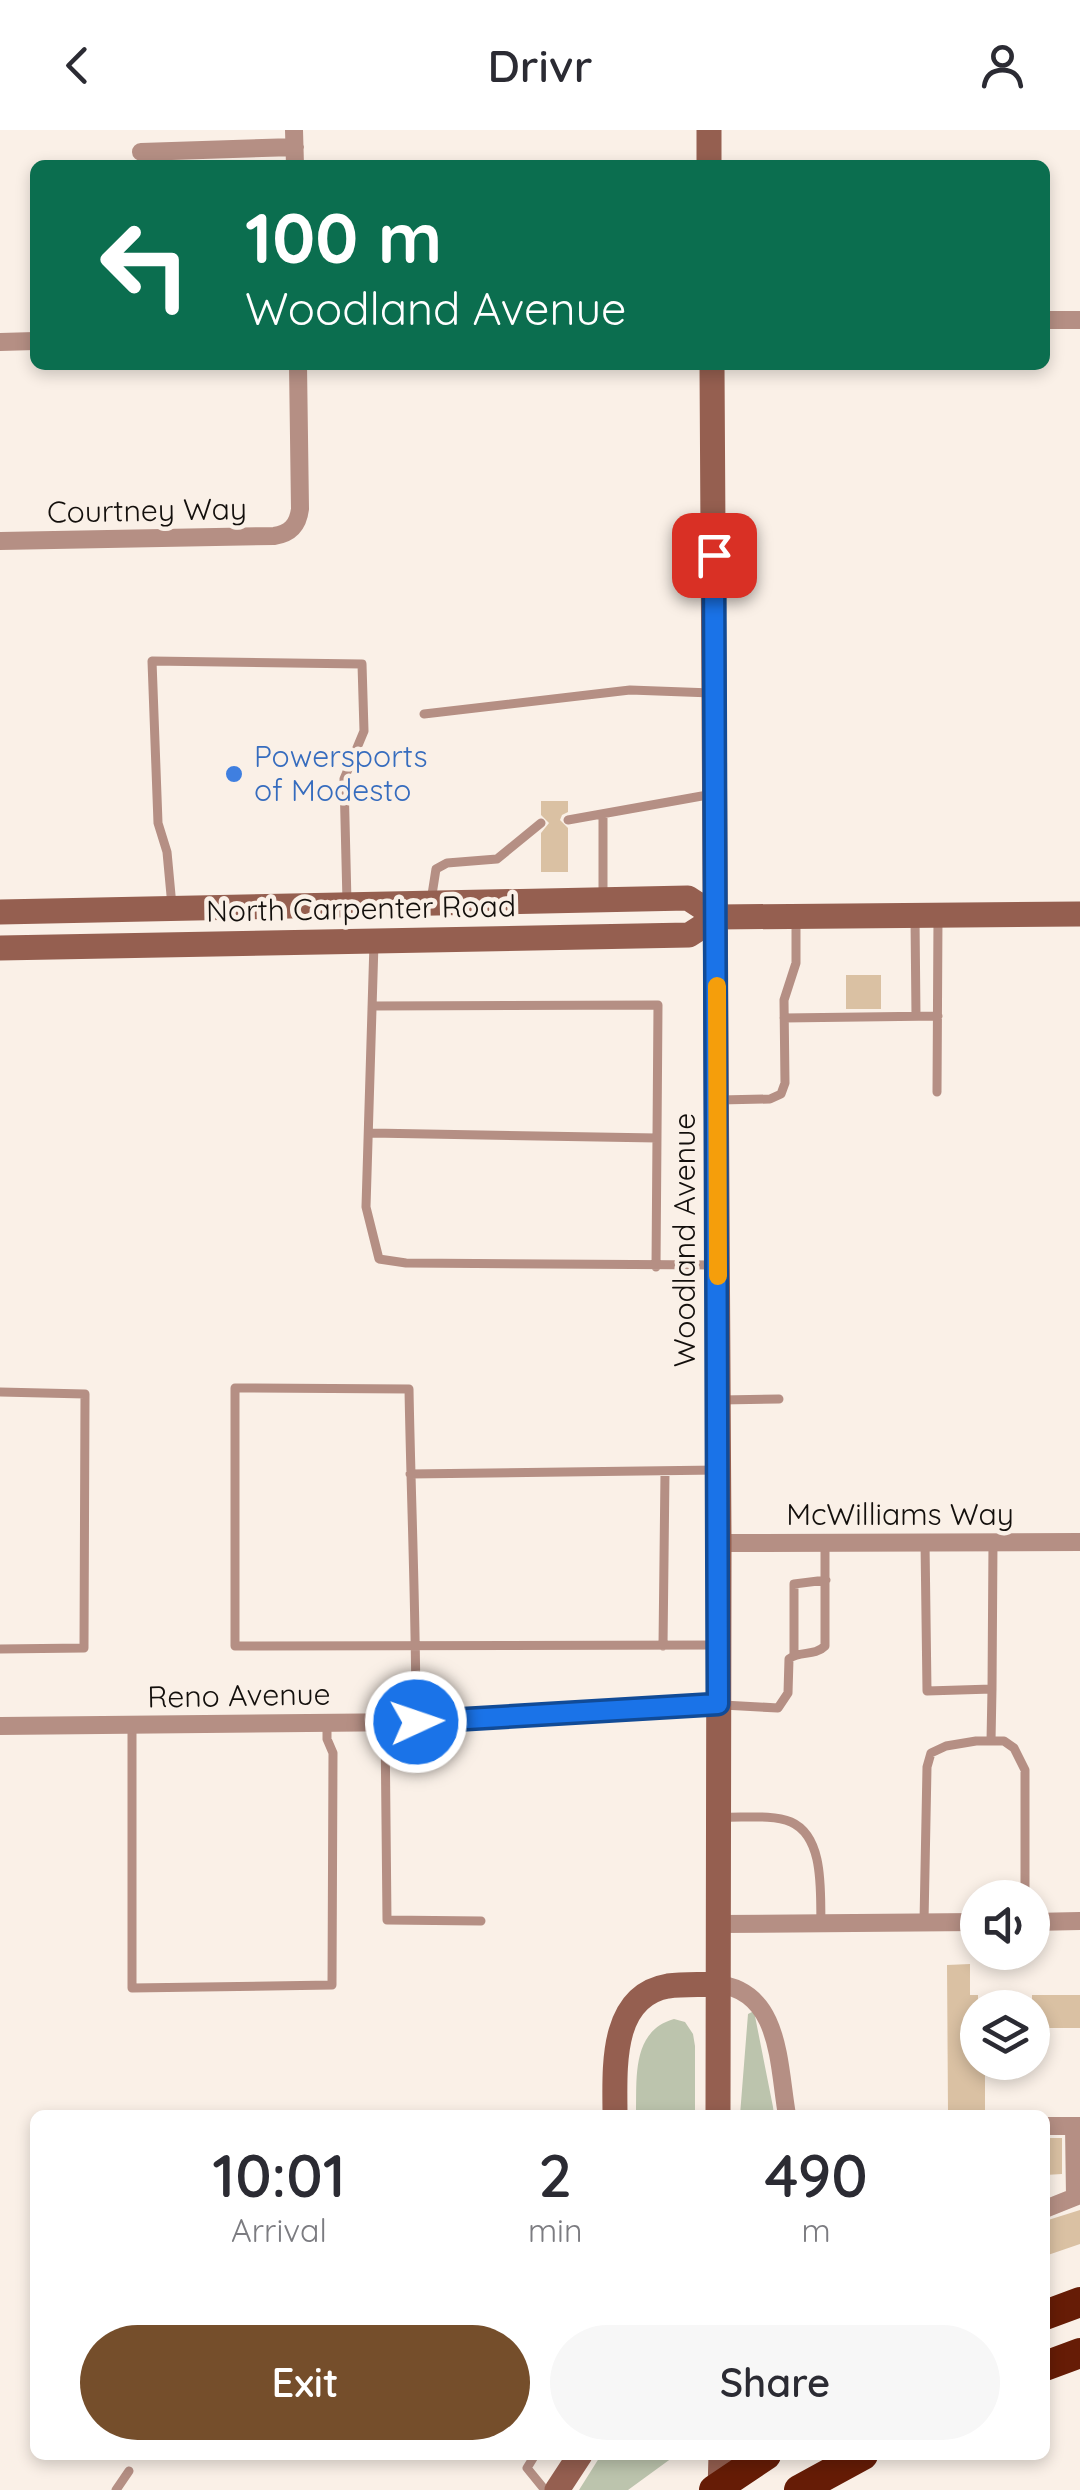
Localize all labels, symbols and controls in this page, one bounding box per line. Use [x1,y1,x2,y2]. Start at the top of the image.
text: Drivr [488,37,592,93]
icon: back [50,38,105,93]
icon: person [975,38,1030,93]
text: 100 m [245,193,442,281]
icon: left [80,200,210,330]
text: Woodland Avenue [245,280,627,336]
street label: Courtney Way [47,489,247,531]
pin [672,513,757,598]
icon: arrive [687,528,742,583]
place label: Powersports of Modesto [254,737,428,809]
marker: Powersports of Modesto [223,763,245,785]
street label: North Carpenter Road [206,886,516,930]
street label: Woodland Avenue [665,1113,703,1367]
street label: McWilliams Way [786,1495,1014,1533]
position arrow [364,1670,468,1774]
street label: Reno Avenue [147,1674,331,1716]
map controls [960,1880,1050,2080]
button: sound [960,1880,1050,1970]
button: layers [960,1990,1050,2080]
text: 10:01 [212,2137,346,2212]
text: 2 [538,2137,572,2212]
text: 490 [765,2137,868,2212]
text: Arrival [231,2210,327,2250]
text: min [528,2210,582,2250]
text: m [802,2210,831,2250]
button: Exit [80,2325,530,2440]
button: Share [550,2325,1000,2440]

